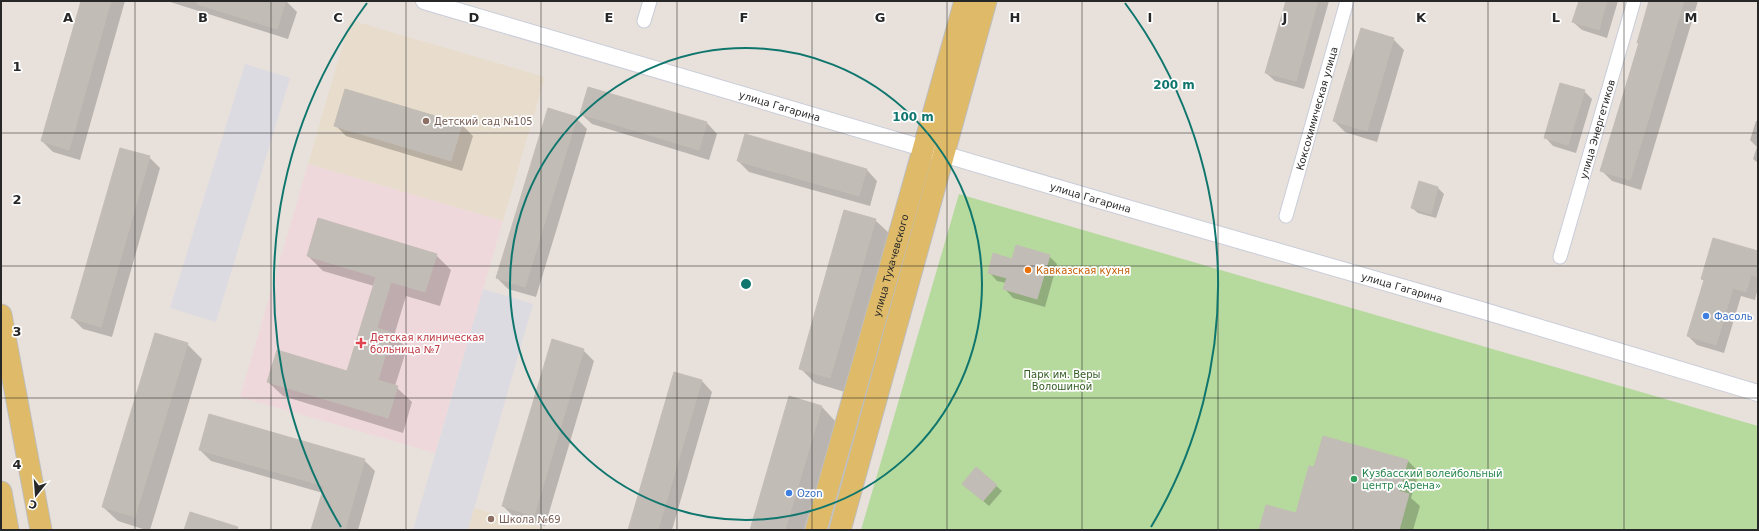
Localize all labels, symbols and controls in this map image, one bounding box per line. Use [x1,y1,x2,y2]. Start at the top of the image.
text: A [63,10,73,25]
text: B [198,10,208,25]
text: C [333,10,343,25]
text: D [469,10,480,25]
text: E [605,10,613,25]
text: F [740,10,748,25]
text: G [875,10,885,25]
text: H [1010,10,1020,25]
text: I [1148,10,1152,25]
text: J [1282,10,1287,25]
text: K [1416,10,1427,25]
text: L [1552,10,1560,25]
text: M [1685,10,1697,25]
street label: Коксохимическая улица [1294,45,1339,171]
text: 1 [12,59,22,74]
text: 200 m [1153,78,1195,92]
street label: улица Энергетиков [1577,78,1617,180]
street label: улица Гагарина [738,89,822,123]
text: 100 m [892,110,934,124]
marker: Детский сад №105 [421,116,431,126]
place label: Детский сад №105 [434,116,533,127]
street label: улица Гагарина [1049,180,1133,214]
text: 2 [12,192,22,207]
street label: улица Тухачевского [871,213,910,318]
marker: Кавказская кухня [1023,265,1033,275]
place label: Кавказская кухня [1036,265,1130,276]
street label: улица Гагарина [1360,270,1444,304]
centre of rings [739,277,753,291]
marker: Фасоль [1701,311,1711,321]
place label: Фасоль [1714,311,1753,322]
text: 3 [12,324,22,339]
place label: Детская клиническая больница №7 [370,332,484,355]
marker: Детская клиническая больница №7 [355,337,367,349]
park label: Парк им. Веры Волошиной [1024,369,1100,392]
text: 4 [12,457,22,472]
place label: Кузбасский волейбольный центр «Арена» [1362,468,1502,491]
marker: Кузбасский волейбольный центр «Арена» [1349,474,1359,484]
north arrow [16,475,56,515]
marker: Ozon [784,488,794,498]
place label: Ozon [797,488,823,499]
text: С [27,497,39,511]
marker: Школа №69 [486,514,496,524]
place label: Школа №69 [499,514,561,525]

